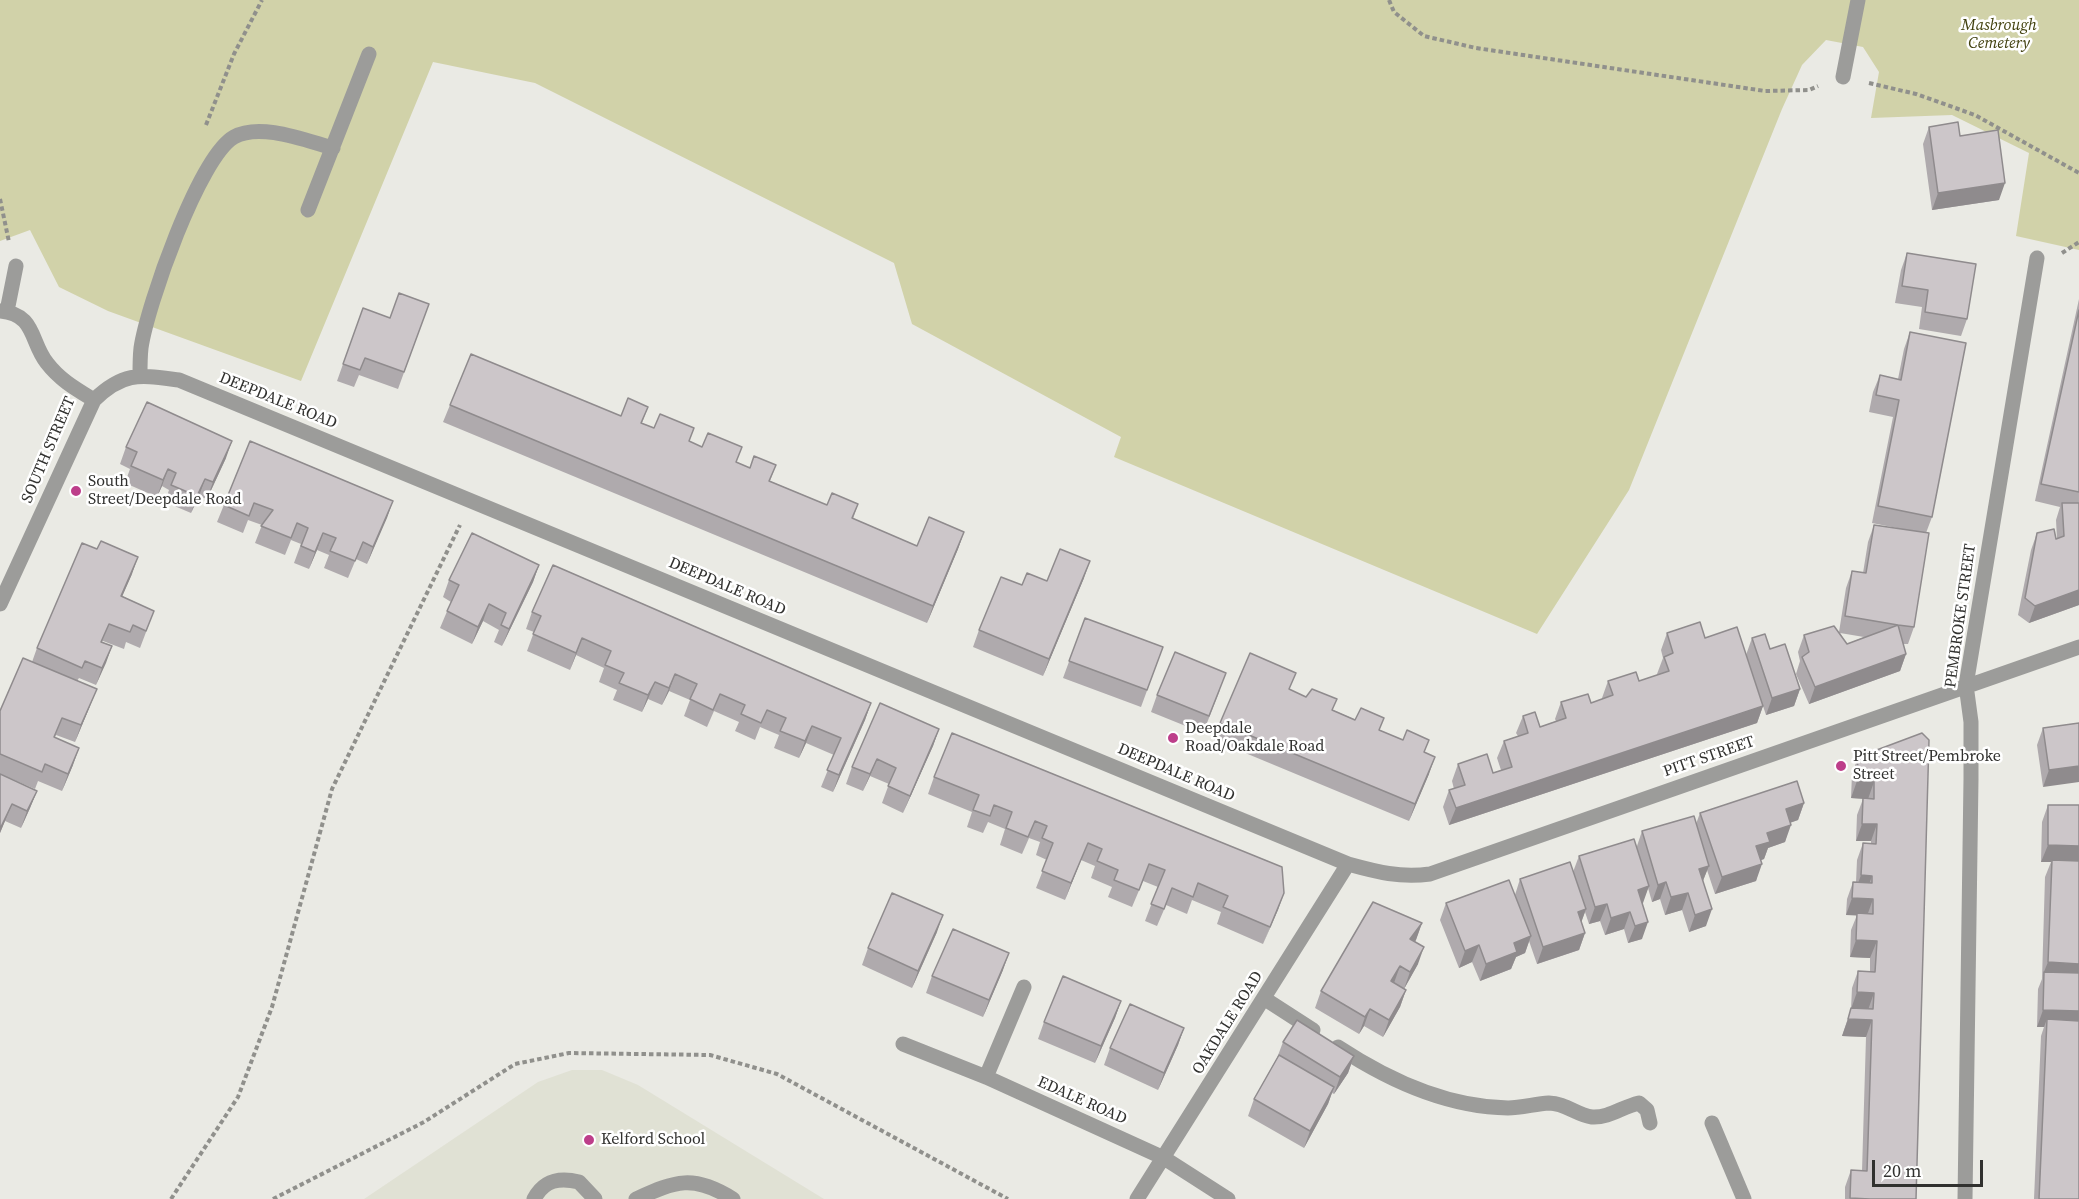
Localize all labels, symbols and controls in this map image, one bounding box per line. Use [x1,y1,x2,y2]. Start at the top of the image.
park label: Masbrough Cemetery [1961,16,2037,54]
street label: DEEPDALE ROAD [216,369,340,433]
street label: SOUTH STREET [18,394,80,506]
place label: South Street/Deepdale Road [88,472,241,510]
marker: South Street/Deepdale Road [69,484,83,498]
street label: PEMBROKE STREET [1941,543,1981,689]
street label: DEEPDALE ROAD [665,554,789,620]
place label: Deepdale Road/Oakdale Road [1185,719,1324,757]
marker: Deepdale Road/Oakdale Road [1166,731,1180,745]
street label: PITT STREET [1661,732,1757,782]
street label: DEEPDALE ROAD [1114,740,1238,806]
place label: Pitt Street/Pembroke Street [1853,747,2001,785]
marker: Pitt Street/Pembroke Street [1834,759,1848,773]
street label: OAKDALE ROAD [1189,968,1267,1078]
street label: EDALE ROAD [1034,1073,1130,1129]
place label: Kelford School [601,1130,705,1150]
marker: Kelford School [582,1133,596,1147]
scale bar [1875,1148,1986,1186]
text: 20 m [1883,1158,1921,1183]

